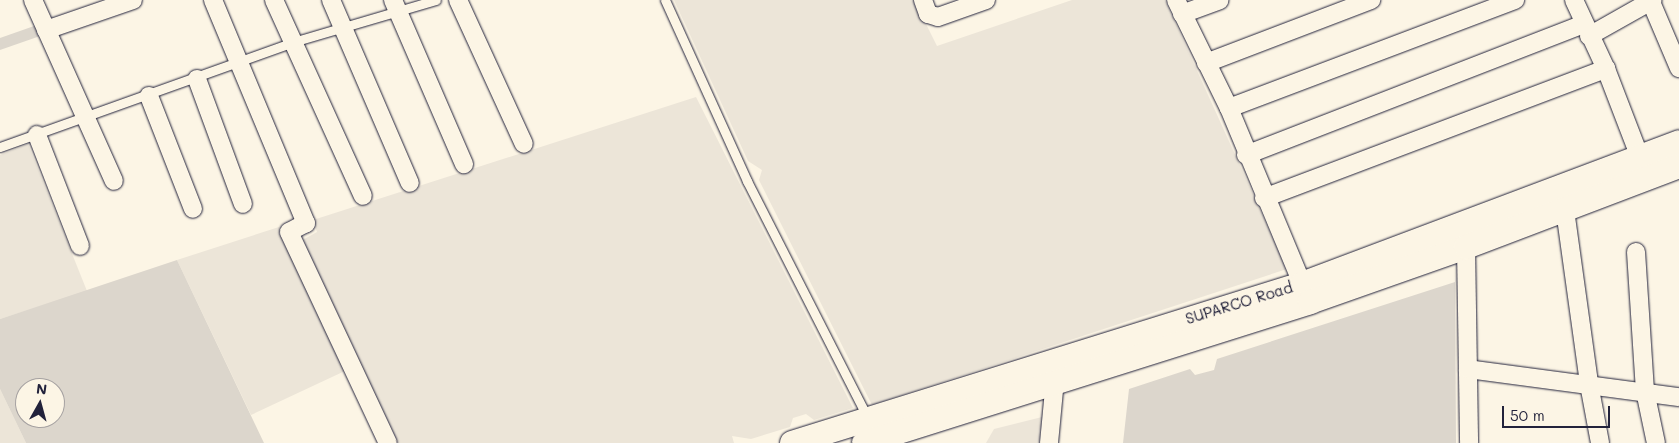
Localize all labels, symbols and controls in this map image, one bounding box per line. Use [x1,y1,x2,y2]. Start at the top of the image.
street label: SUPARCO Road [1183,278,1295,328]
north arrow [15,378,65,428]
text: N [35,379,48,399]
scale bar [1504,396,1612,428]
text: 50 m [1510,405,1545,425]

